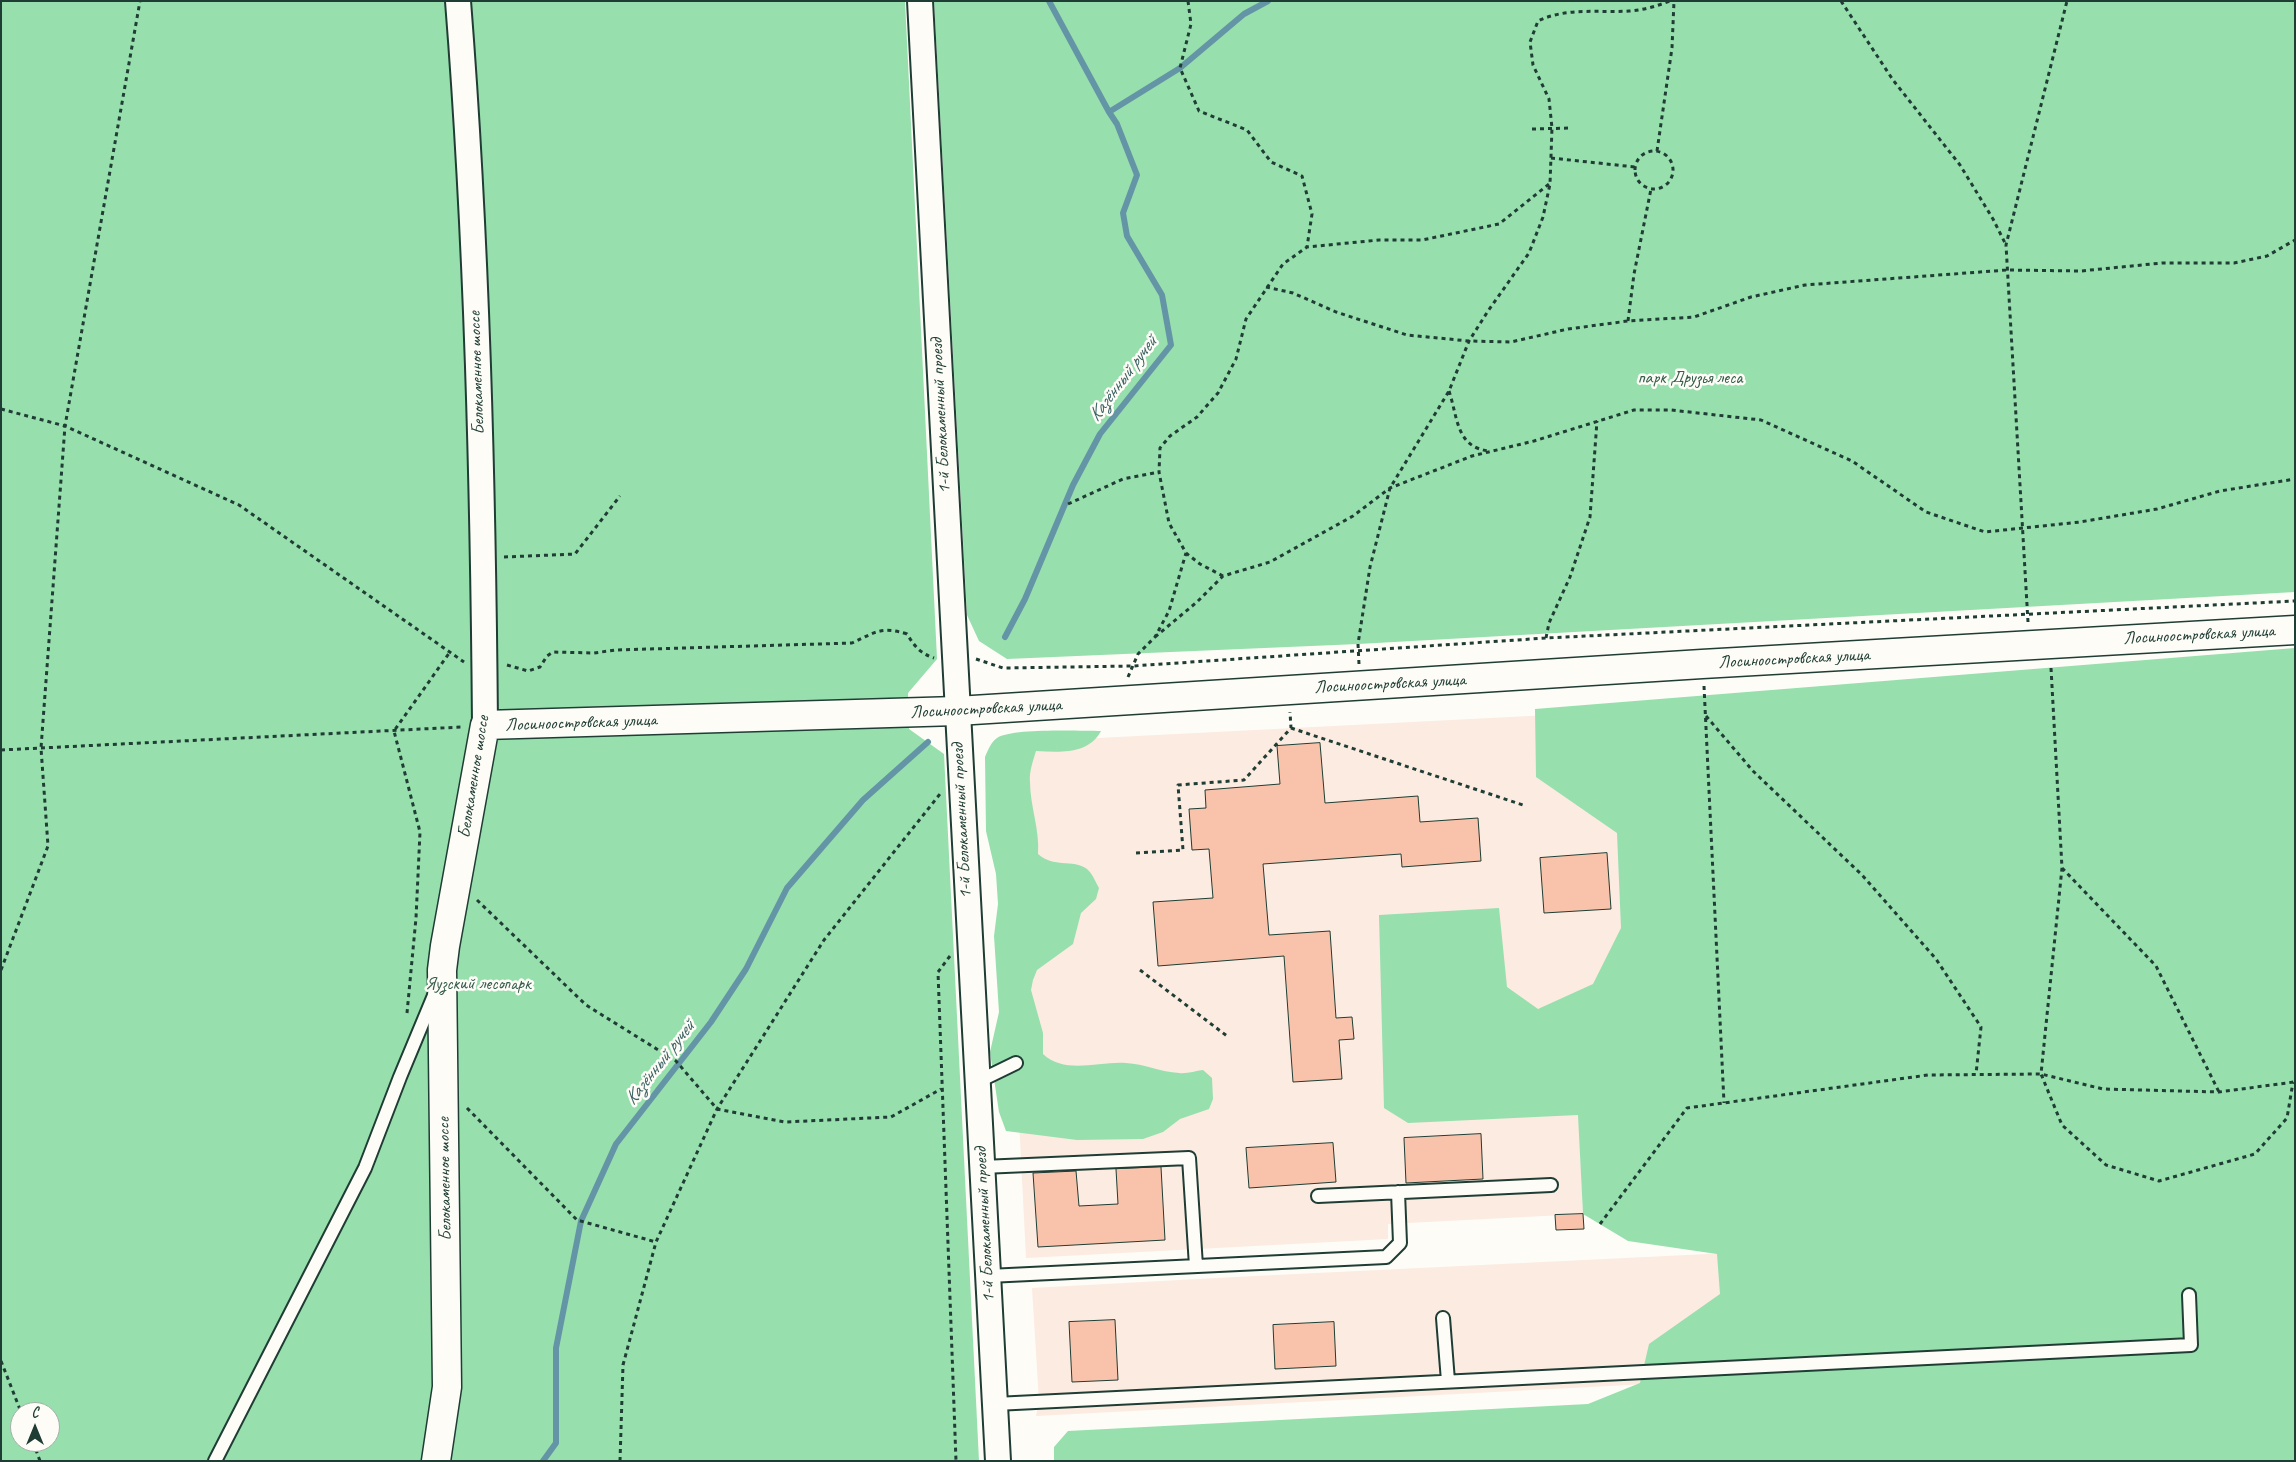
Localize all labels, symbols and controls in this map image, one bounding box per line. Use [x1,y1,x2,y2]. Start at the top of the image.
street label: Белокаменное шоссе [464,311,490,435]
water label: Казённый ручей [1084,332,1162,426]
street label: 1-й Белокаменный проезд [926,338,956,494]
park label: парк Друзья леса [1638,367,1742,389]
street label: Лосиноостровская улица [2123,620,2275,650]
street label: Лосиноостровская улица [1718,644,1870,674]
street label: Лосиноостровская улица [1314,669,1466,699]
street label: Лосиноостровская улица [910,694,1062,724]
street label: Лосиноостровская улица [505,710,657,736]
street label: Белокаменное шоссе [454,714,494,840]
street label: 1-й Белокаменный проезд [947,743,977,899]
park label: Яузский лесопарк [425,973,531,995]
water label: Казённый ручей [620,1016,700,1110]
street label: Белокаменное шоссе [433,1117,457,1241]
street label: 1-й Белокаменный проезд [970,1147,1000,1303]
north arrow [10,1402,60,1452]
text: С [32,1404,38,1421]

